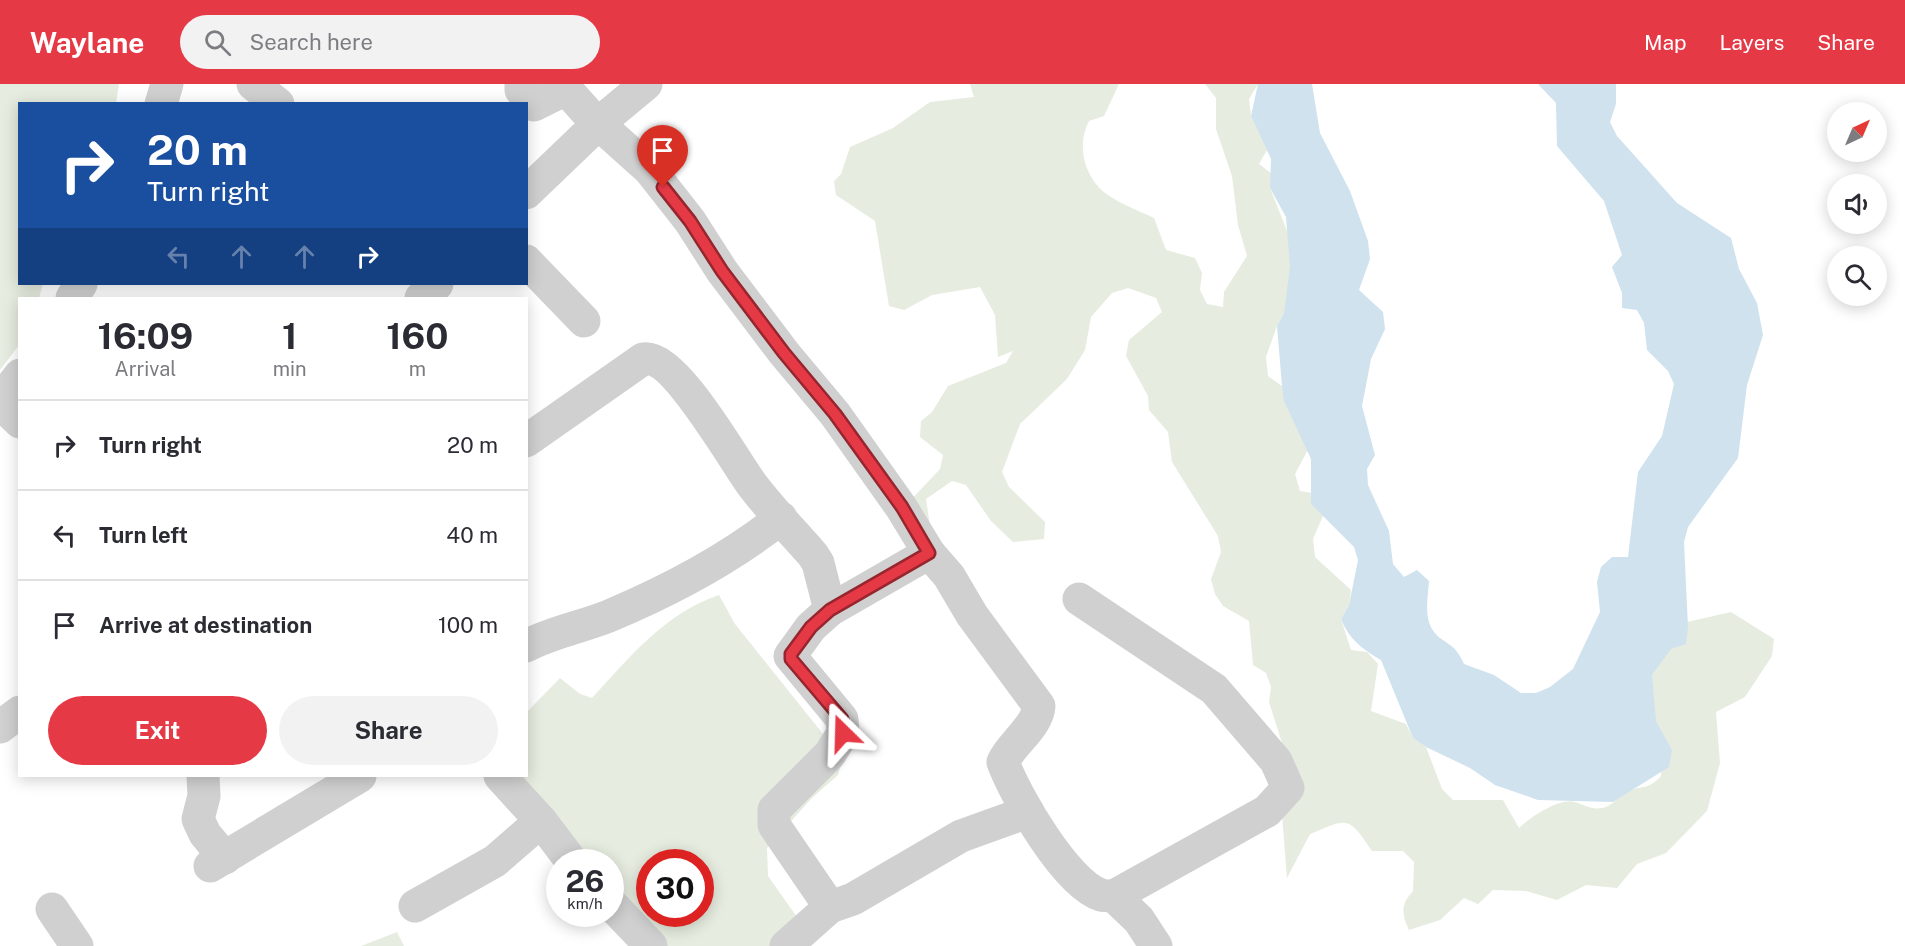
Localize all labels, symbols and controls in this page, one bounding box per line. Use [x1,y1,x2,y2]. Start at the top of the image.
search box [180,15,600,69]
text: Waylane [30,26,144,59]
icon: search [201,26,234,59]
text: Search here [249,29,373,55]
text: Map [1644,30,1687,55]
text: Layers [1720,30,1784,55]
text: Share [1817,30,1875,55]
north arrow [1827,102,1887,162]
map controls [1827,102,1887,306]
text: 20 m [147,125,248,174]
pin [637,125,688,187]
icon: right [48,126,126,204]
icon: arrive [646,134,679,167]
button: sound [1827,174,1887,234]
text: Turn right [147,175,270,207]
icon: left [162,240,195,273]
icon: ahead [225,240,258,273]
icon: ahead [288,240,321,273]
icon: right [351,240,384,273]
button: search [1827,246,1887,306]
text: 16:09 [98,315,193,357]
text: 1 [282,315,297,357]
text: 160 [386,315,448,357]
text: Arrival [114,357,176,381]
text: min [273,357,307,381]
text: m [409,357,426,381]
icon: right [48,429,81,462]
text: Turn right [99,432,202,458]
text: 20 m [447,432,498,458]
icon: left [48,519,81,552]
text: Turn left [99,522,188,548]
text: 40 m [446,522,498,548]
icon: arrive [48,609,81,642]
text: Arrive at destination [99,612,312,638]
text: 100 m [438,612,498,638]
button: Exit [48,696,267,765]
button: Share [279,696,498,765]
position arrow [811,701,875,765]
speed limit sign: 30 [636,849,714,927]
text: 26 [566,863,604,899]
text: km/h [567,895,603,912]

